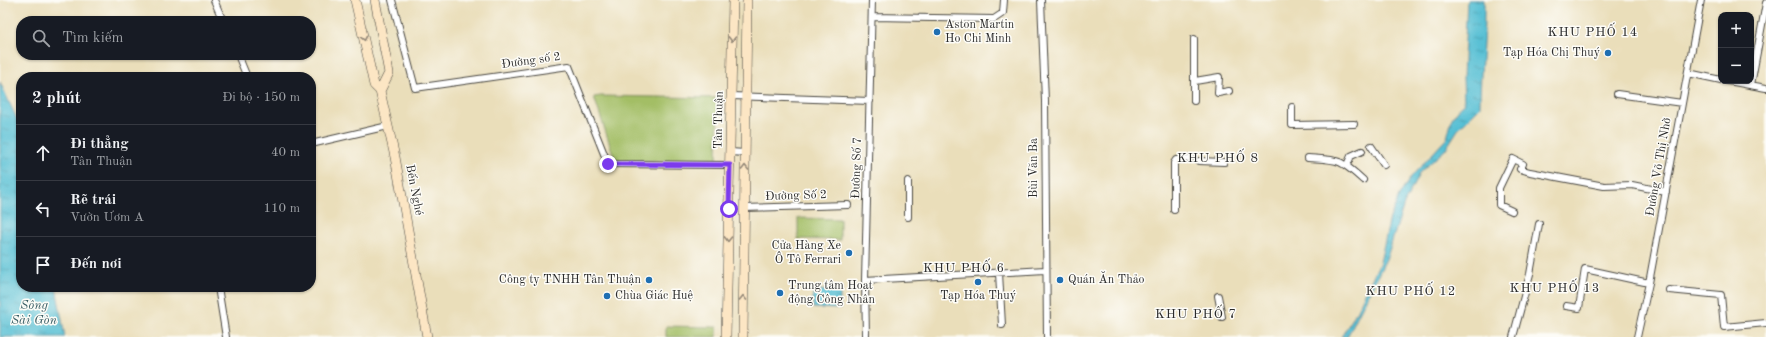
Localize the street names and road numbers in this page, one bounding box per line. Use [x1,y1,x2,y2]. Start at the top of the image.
street label: Đường số 2 [501,50,561,71]
street label: Tân Thuận [712,90,726,149]
street label: Đường Võ Thị Nhờ [1644,117,1674,217]
street label: Đường Số 7 [849,137,864,199]
street label: Bùi Văn Ba [1028,138,1040,198]
street label: Bến Nghé [403,163,426,217]
street label: Đường Số 2 [765,188,827,203]

